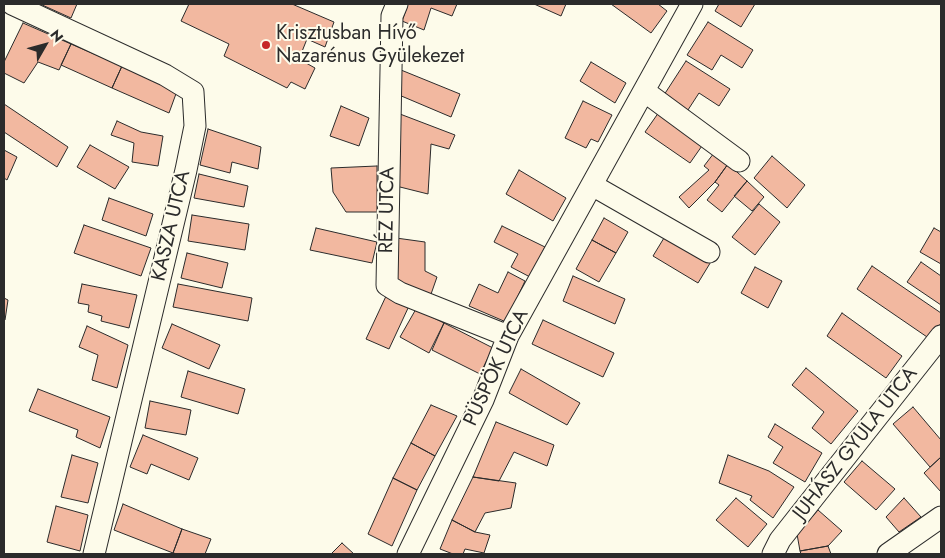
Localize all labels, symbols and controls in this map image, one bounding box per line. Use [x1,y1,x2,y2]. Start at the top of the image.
north arrow [20,20,70,70]
place label: Krisztusban Hívő Nazarénus Gyülekezet [276,22,464,69]
text: N [46,25,68,46]
marker: Krisztusban Hívő Nazarénus Gyülekezet [260,39,272,51]
street label: RÉZ UTCA [375,167,401,253]
street label: KASZA UTCA [148,168,196,284]
street label: PÜSPÖK UTCA [460,306,534,430]
street label: JUHÁSZ GYULA UTCA [789,363,923,525]

